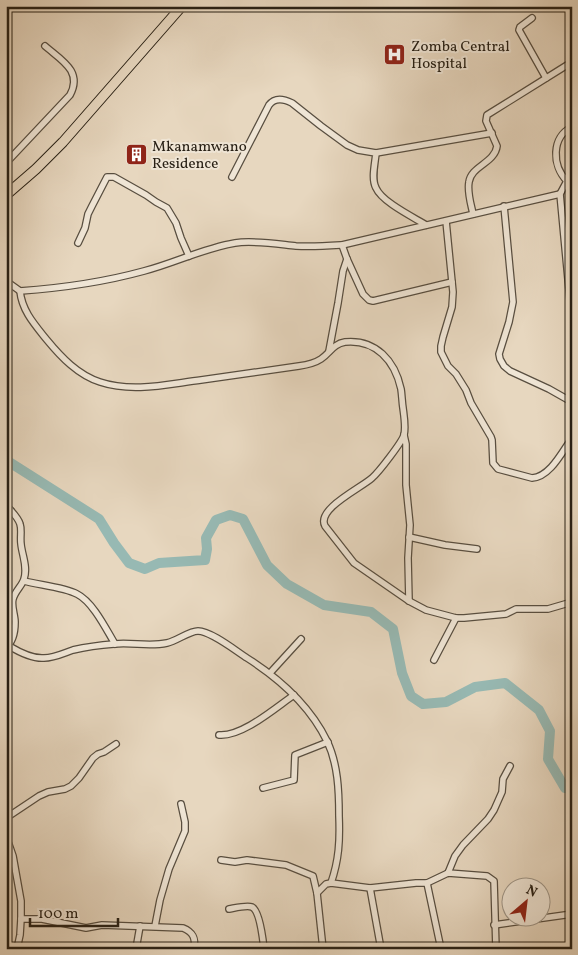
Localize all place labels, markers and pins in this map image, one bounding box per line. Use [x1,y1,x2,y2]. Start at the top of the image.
place label: Zomba Central Hospital [411,37,510,75]
hospital icon: Zomba Central Hospital [383,43,407,67]
place label: Mkanamwano Residence [152,137,247,175]
building icon: Mkanamwano Residence [124,143,148,167]

